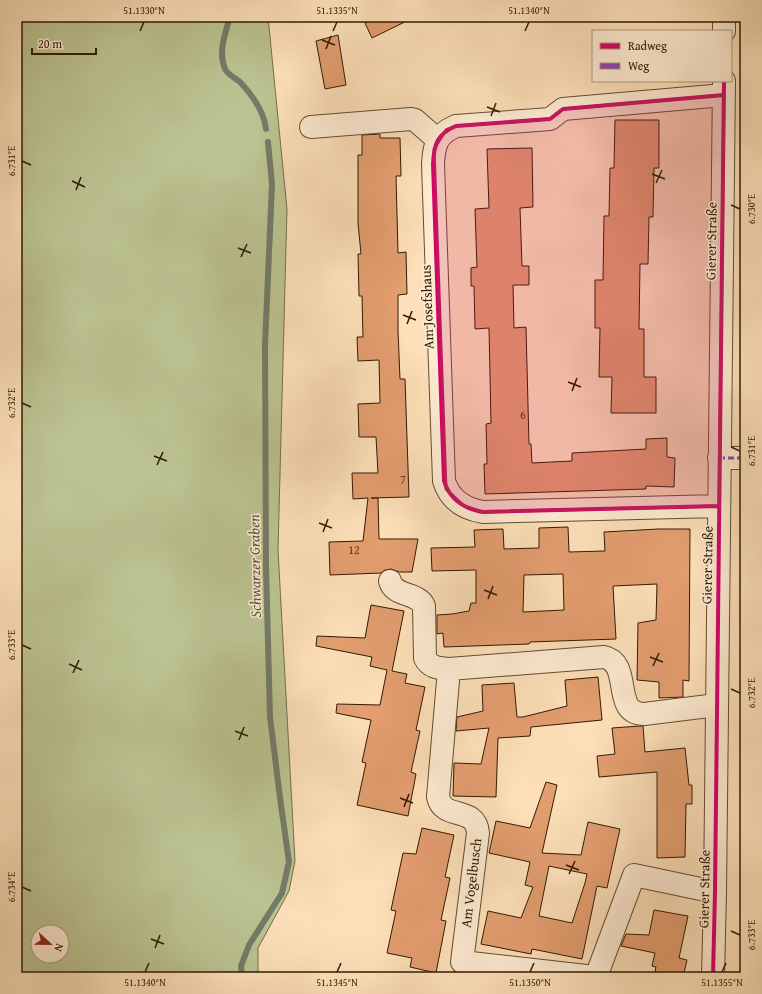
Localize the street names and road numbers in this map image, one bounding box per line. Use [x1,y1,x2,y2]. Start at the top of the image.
street label: Gierer Straße [700,201,722,280]
street label: Am Josefshaus [416,264,438,350]
street label: Gierer Straße [696,525,718,604]
street label: Am Vogelbusch [456,837,486,929]
street label: Gierer Straße [693,849,715,928]

